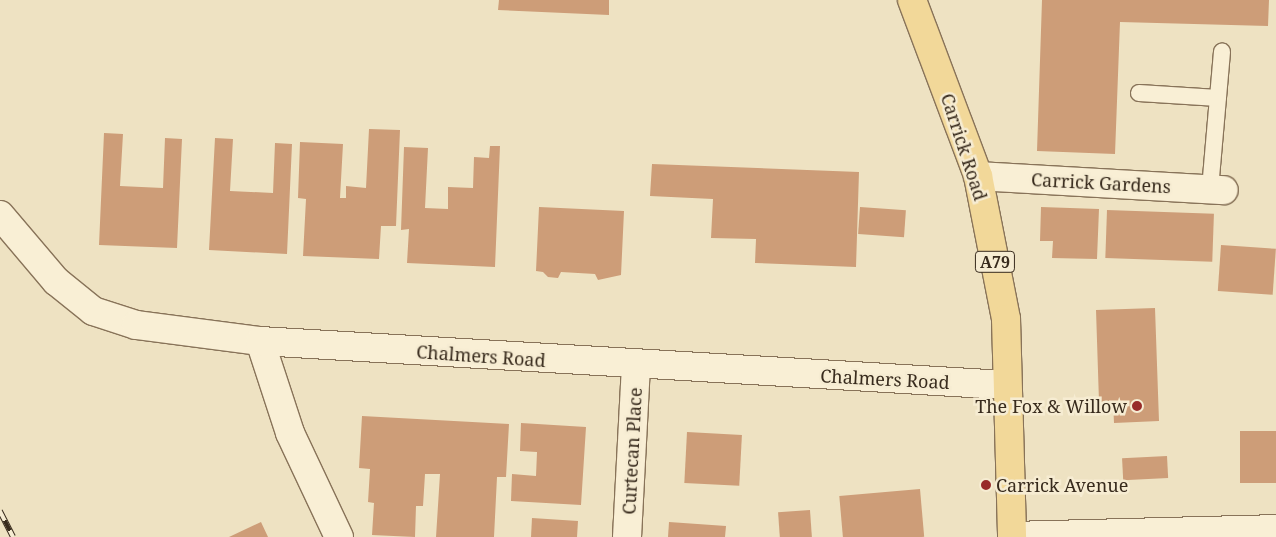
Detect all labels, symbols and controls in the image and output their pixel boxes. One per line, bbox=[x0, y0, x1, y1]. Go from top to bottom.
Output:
street label: Carrick Road bbox=[937, 91, 991, 203]
street label: Carrick Gardens bbox=[1031, 169, 1171, 197]
road number: A79 bbox=[974, 248, 1016, 276]
street label: Chalmers Road bbox=[416, 341, 546, 371]
street label: Chalmers Road bbox=[820, 365, 950, 393]
street label: Curtecan Place bbox=[618, 387, 646, 515]
place label: The Fox & Willow bbox=[975, 395, 1127, 417]
marker: The Fox & Willow bbox=[1131, 400, 1143, 412]
place label: Carrick Avenue bbox=[996, 474, 1128, 496]
marker: Carrick Avenue bbox=[980, 479, 992, 491]

